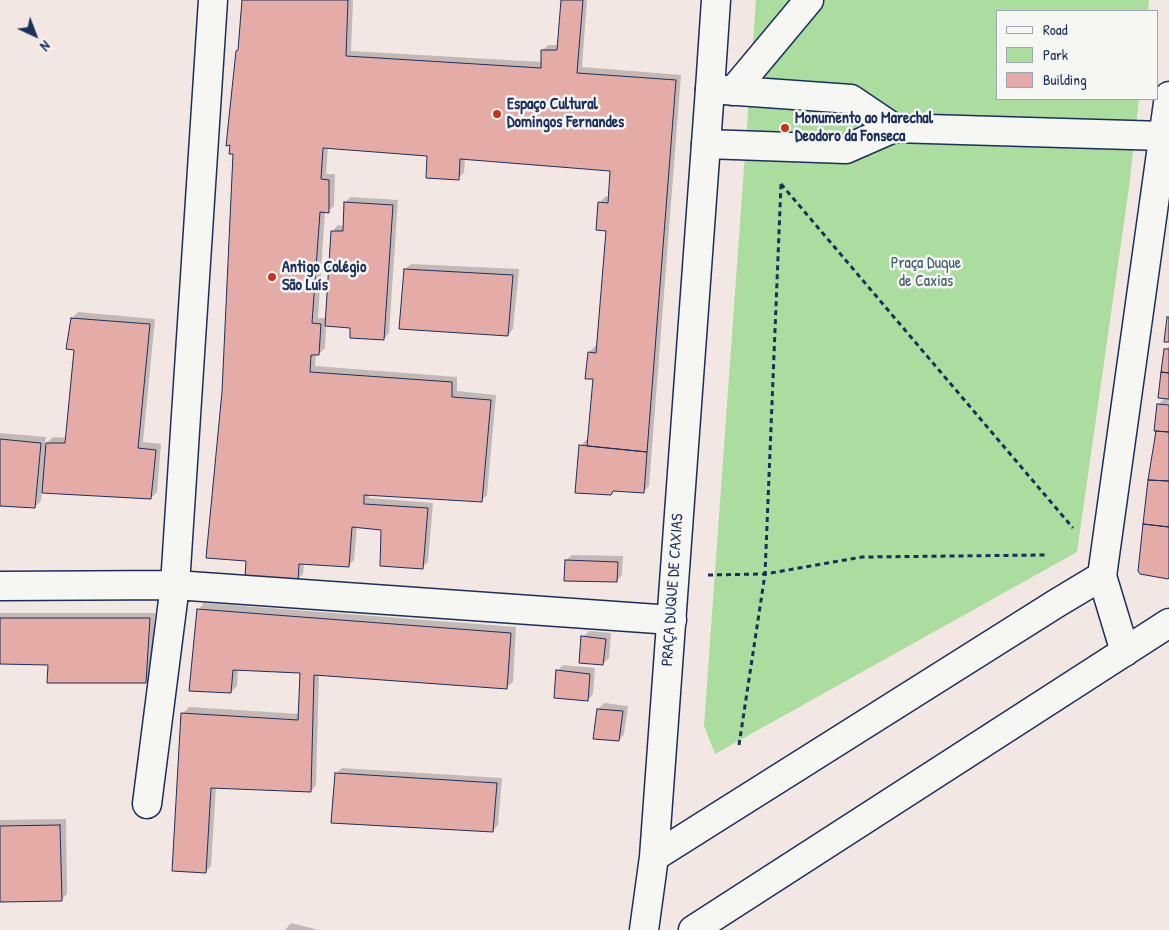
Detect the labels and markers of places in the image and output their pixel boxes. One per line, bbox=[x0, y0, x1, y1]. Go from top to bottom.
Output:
place label: Espaço Cultural Domingos Fernandes bbox=[507, 95, 624, 133]
marker: Espaço Cultural Domingos Fernandes bbox=[491, 108, 503, 120]
place label: Monumento ao Marechal Deodoro da Fonseca bbox=[795, 109, 933, 147]
marker: Monumento ao Marechal Deodoro da Fonseca bbox=[779, 122, 791, 134]
place label: Antigo Colégio São Luís bbox=[282, 258, 366, 296]
marker: Antigo Colégio São Luís bbox=[266, 271, 278, 283]

